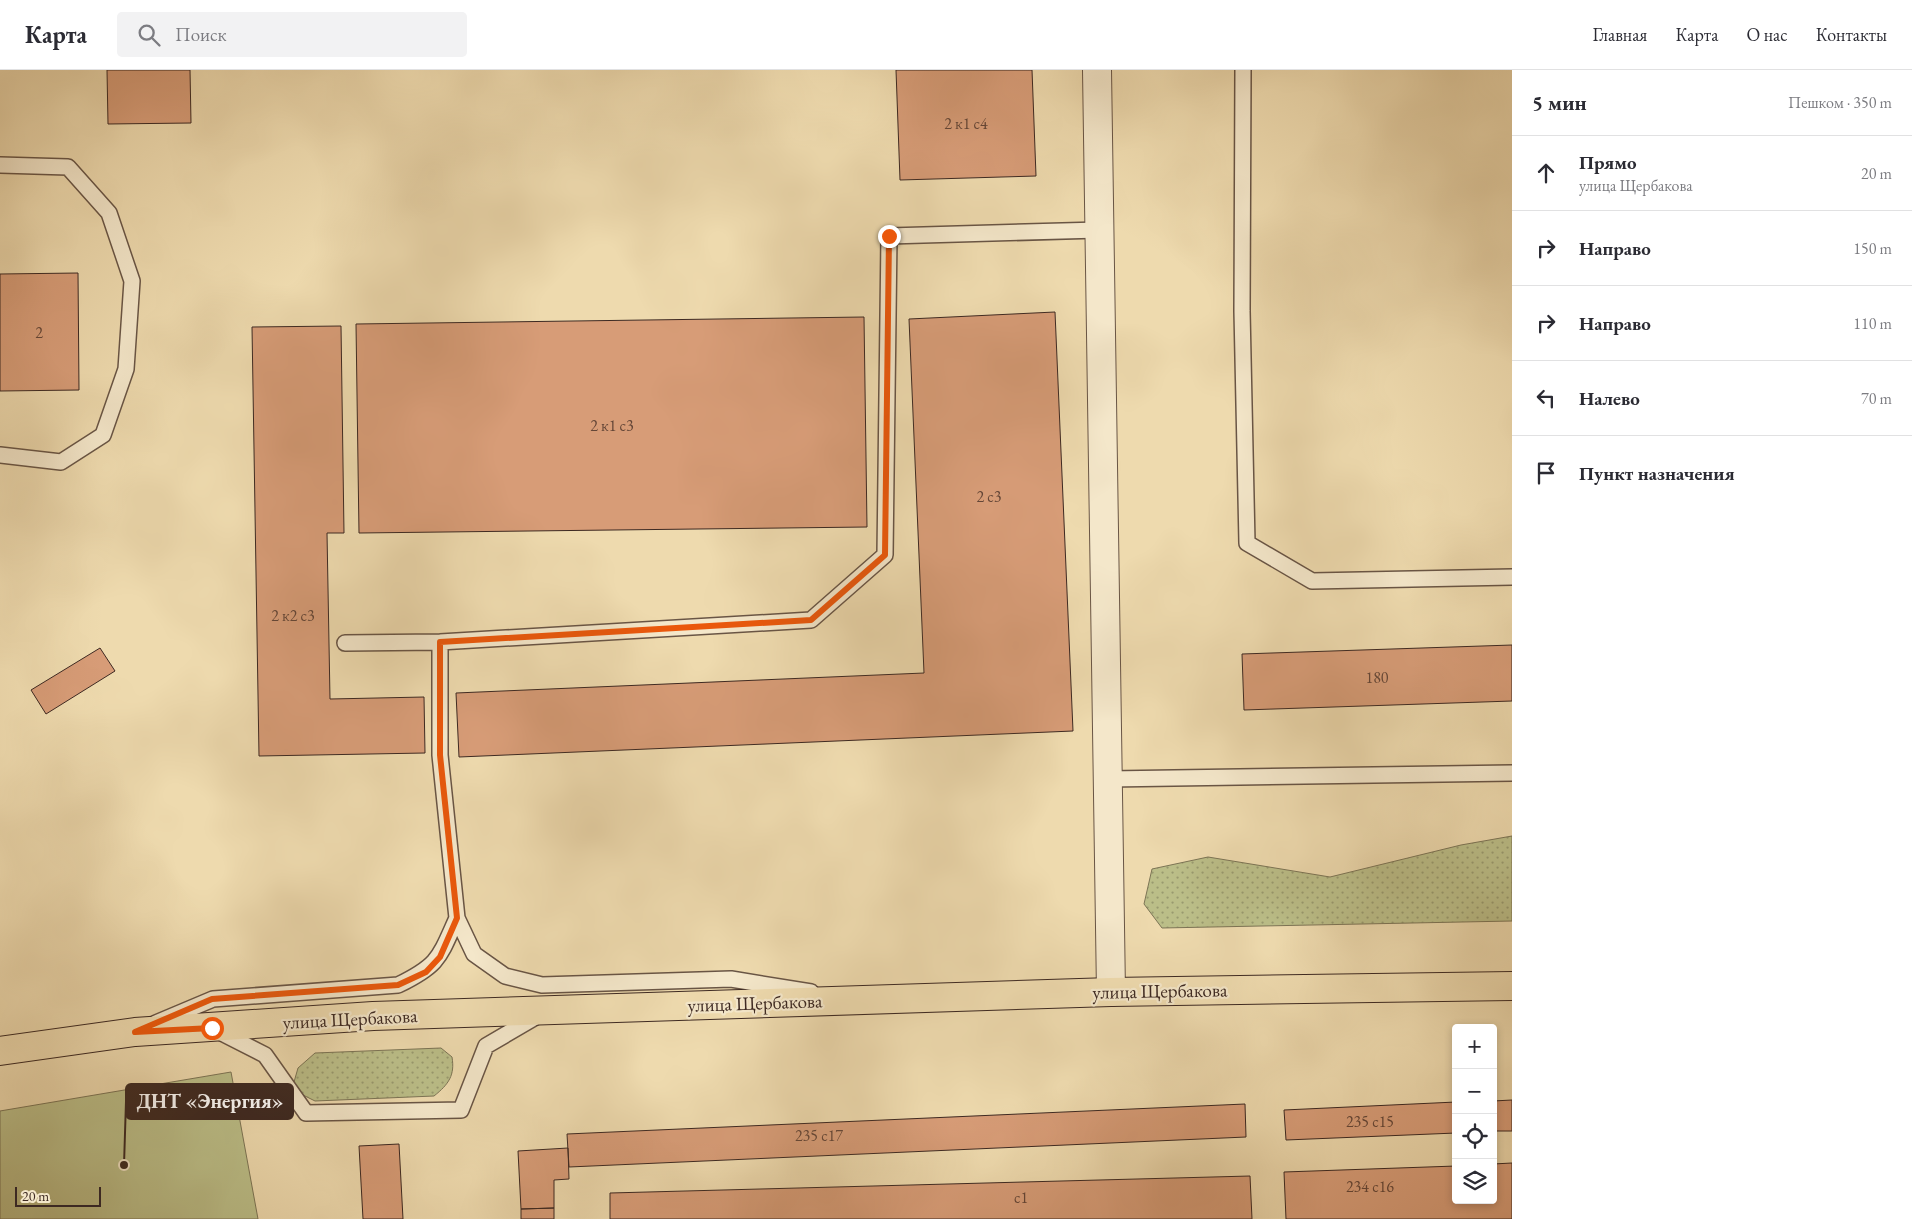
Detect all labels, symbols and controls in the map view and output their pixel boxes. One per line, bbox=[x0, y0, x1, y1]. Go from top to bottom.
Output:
search box bbox=[117, 12, 467, 57]
text: Карта bbox=[25, 19, 87, 50]
icon: search bbox=[135, 21, 163, 49]
text: Поиск bbox=[175, 22, 227, 47]
text: Главная bbox=[1593, 23, 1647, 46]
text: Карта bbox=[1675, 23, 1718, 46]
text: О нас bbox=[1746, 23, 1788, 46]
text: Контакты bbox=[1816, 23, 1887, 46]
text: 5 мин bbox=[1532, 89, 1587, 116]
text: Пешком · 350 m bbox=[1788, 92, 1892, 113]
house number: 2 к1 с4 bbox=[944, 113, 988, 134]
text: Прямо bbox=[1579, 150, 1637, 175]
icon: ahead bbox=[1532, 159, 1560, 187]
text: 20 m bbox=[1861, 163, 1892, 184]
text: улица Щербакова bbox=[1579, 175, 1693, 196]
route end bbox=[878, 225, 901, 248]
icon: right bbox=[1532, 234, 1560, 262]
text: Направо bbox=[1579, 236, 1651, 261]
text: 150 m bbox=[1853, 238, 1892, 259]
icon: right bbox=[1532, 309, 1560, 337]
text: Направо bbox=[1579, 311, 1651, 336]
text: 110 m bbox=[1853, 313, 1892, 334]
house number: 2 bbox=[35, 322, 43, 343]
icon: left bbox=[1532, 384, 1560, 412]
text: Налево bbox=[1579, 386, 1640, 411]
text: 70 m bbox=[1861, 388, 1892, 409]
house number: 2 к1 с3 bbox=[590, 415, 634, 436]
icon: arrive bbox=[1532, 459, 1560, 487]
text: Пункт назначения bbox=[1579, 461, 1735, 486]
house number: 2 с3 bbox=[976, 486, 1002, 507]
house number: 2 к2 с3 bbox=[271, 605, 315, 626]
house number: 180 bbox=[1365, 667, 1389, 688]
street label: улица Щербакова bbox=[1092, 977, 1228, 1005]
street label: улица Щербакова bbox=[687, 988, 823, 1018]
street label: улица Щербакова bbox=[282, 1003, 418, 1035]
route start bbox=[201, 1017, 224, 1040]
map controls bbox=[1452, 1024, 1497, 1204]
button: + bbox=[1452, 1024, 1497, 1069]
button: − bbox=[1452, 1069, 1497, 1114]
callout: ДНТ «Энергия» bbox=[126, 1084, 293, 1119]
text: ДНТ «Энергия» bbox=[137, 1088, 283, 1114]
house number: 235 с15 bbox=[1346, 1111, 1394, 1132]
button: locate bbox=[1452, 1114, 1497, 1159]
house number: 235 с17 bbox=[795, 1125, 843, 1146]
button: layers bbox=[1452, 1159, 1497, 1204]
house number: 234 с16 bbox=[1346, 1176, 1394, 1197]
scale bar bbox=[15, 1184, 101, 1207]
text: 20 m bbox=[22, 1187, 49, 1205]
house number: с1 bbox=[1014, 1187, 1028, 1208]

